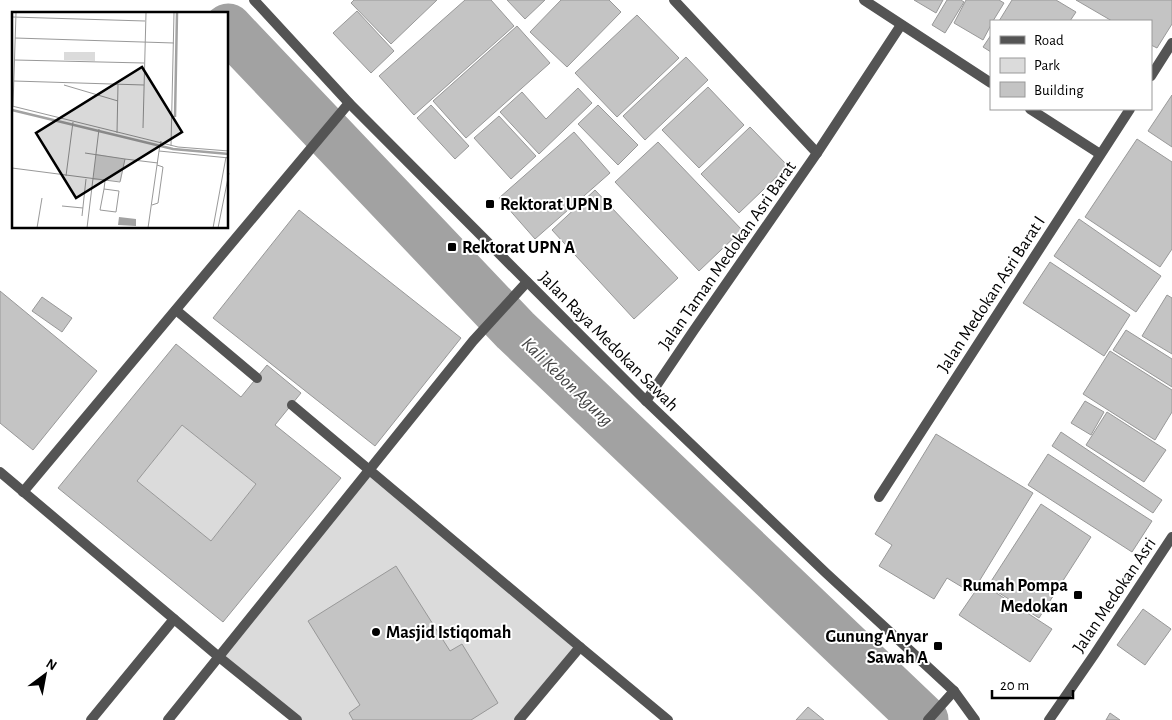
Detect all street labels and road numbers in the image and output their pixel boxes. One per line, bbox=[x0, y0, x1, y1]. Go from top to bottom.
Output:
street label: Jalan Taman Medokan Asri Barat bbox=[656, 158, 800, 353]
street label: Jalan Medokan Asri Barat I bbox=[935, 213, 1049, 376]
street label: Jalan Raya Medokan Sawah bbox=[535, 268, 682, 415]
street label: Jalan Medokan Asri bbox=[1070, 535, 1160, 656]

